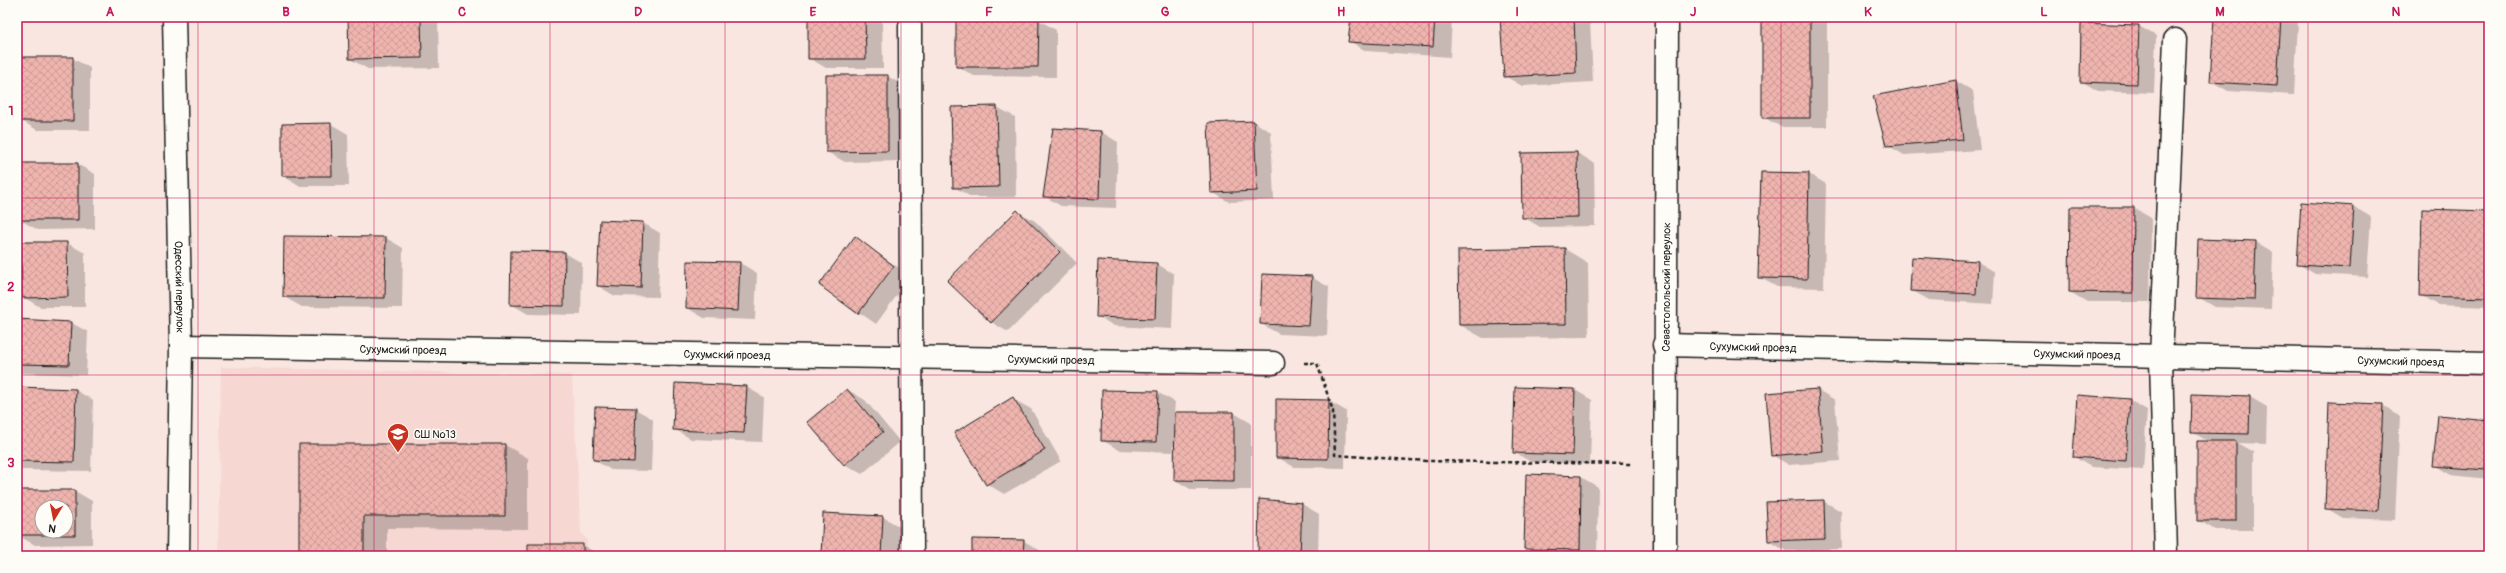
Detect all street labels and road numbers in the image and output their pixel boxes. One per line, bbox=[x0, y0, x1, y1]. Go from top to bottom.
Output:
street label: Севастопольский переулок bbox=[1659, 222, 1673, 352]
street label: Одесский переулок bbox=[172, 241, 187, 334]
street label: Сухумский проезд bbox=[1709, 339, 1797, 354]
street label: Сухумский проезд bbox=[359, 342, 447, 357]
street label: Сухумский проезд bbox=[683, 347, 771, 362]
street label: Сухумский проезд bbox=[2033, 347, 2121, 361]
street label: Сухумский проезд bbox=[1007, 352, 1095, 367]
street label: Сухумский проезд bbox=[2357, 354, 2445, 369]

